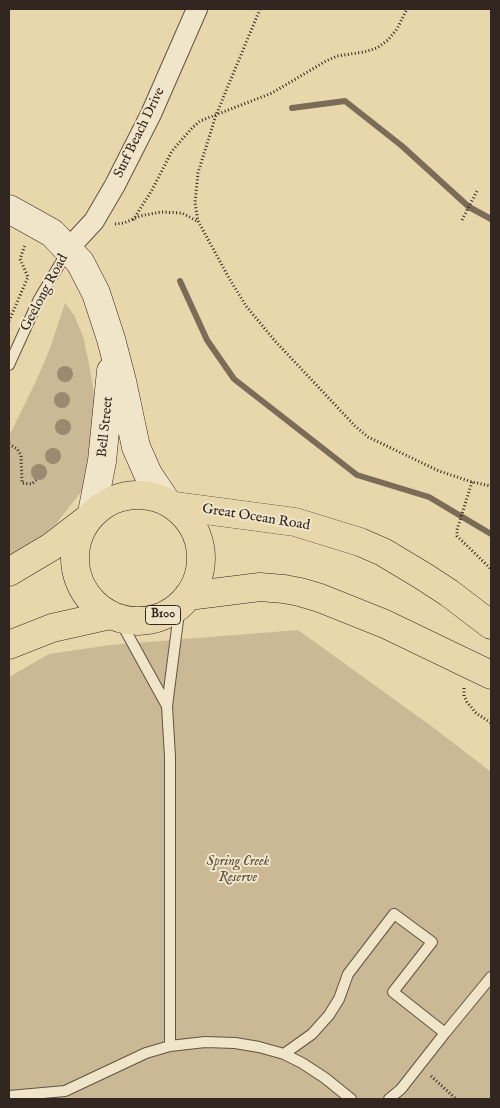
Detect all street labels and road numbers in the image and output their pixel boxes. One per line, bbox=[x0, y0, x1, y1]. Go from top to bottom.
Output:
street label: Surf Beach Drive bbox=[111, 85, 169, 181]
street label: Geelong Road bbox=[18, 252, 72, 334]
street label: Bell Street bbox=[94, 396, 118, 458]
street label: Great Ocean Road bbox=[201, 501, 311, 535]
road number: B100 bbox=[146, 606, 180, 624]

